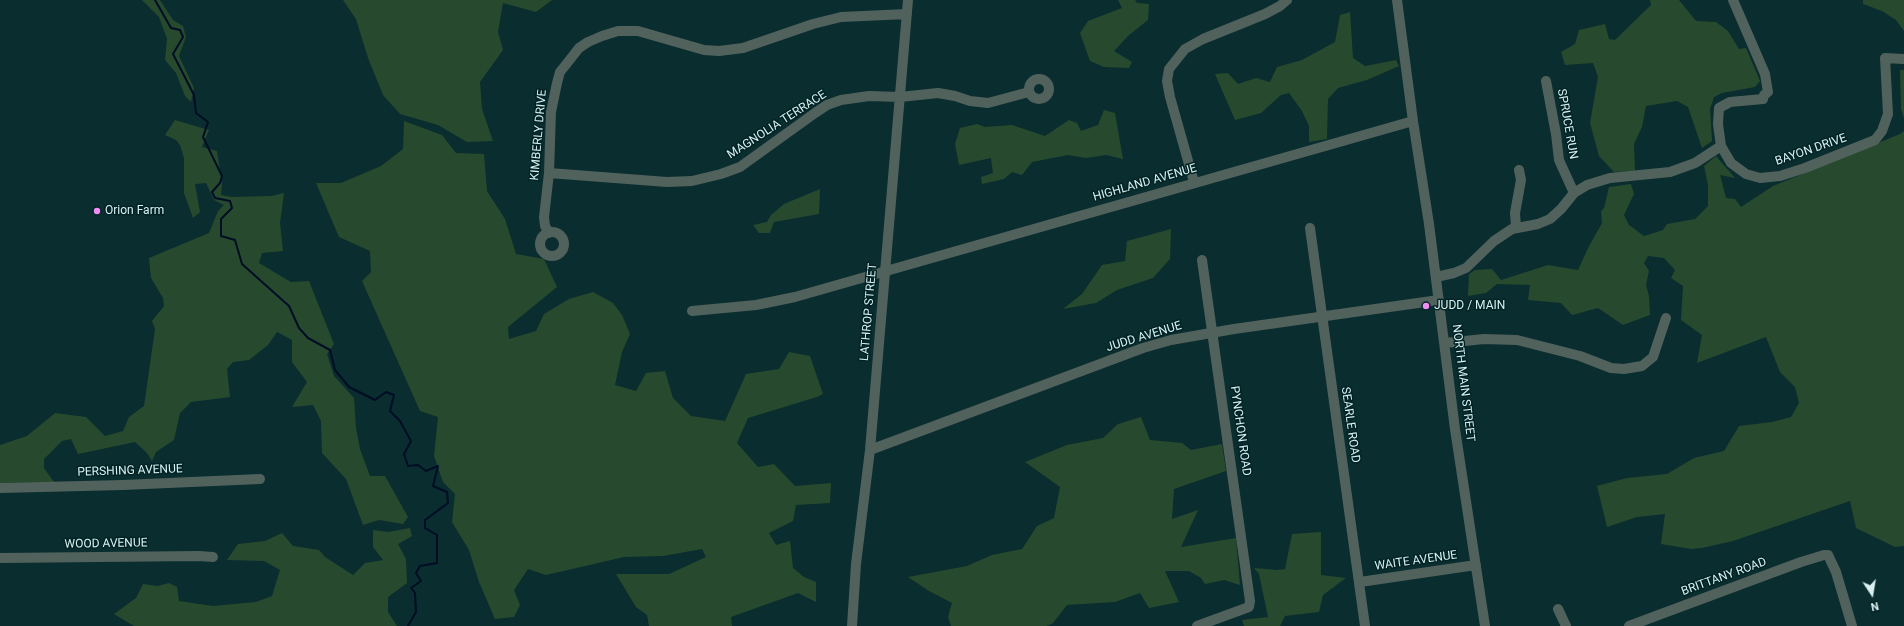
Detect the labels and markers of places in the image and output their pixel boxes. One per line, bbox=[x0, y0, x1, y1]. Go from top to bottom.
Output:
place label: Orion Farm bbox=[105, 204, 164, 218]
marker: Orion Farm bbox=[92, 206, 102, 216]
place label: JUDD / MAIN bbox=[1434, 299, 1505, 313]
marker: JUDD / MAIN bbox=[1421, 301, 1431, 311]

